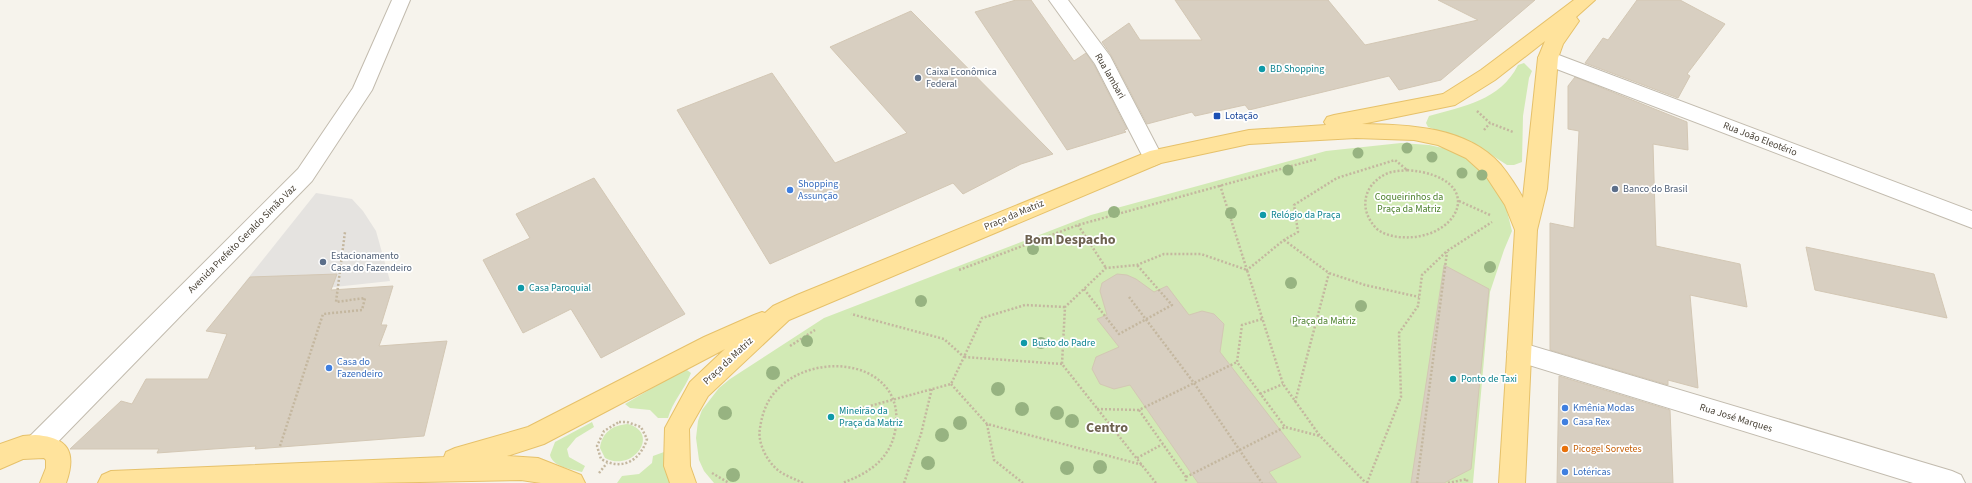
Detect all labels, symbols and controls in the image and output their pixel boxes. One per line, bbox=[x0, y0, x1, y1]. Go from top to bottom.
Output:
street label: Rua lambari bbox=[1091, 51, 1129, 101]
place label: BD Shopping bbox=[1270, 62, 1324, 76]
marker: BD Shopping bbox=[1257, 64, 1267, 74]
place label: Caixa Econômica Federal bbox=[926, 65, 997, 91]
marker: Caixa Econômica Federal bbox=[913, 73, 923, 83]
place label: Lotação bbox=[1225, 109, 1258, 123]
marker: Lotação bbox=[1212, 111, 1222, 121]
street label: Rua João Eleotério bbox=[1721, 118, 1799, 160]
place label: Shopping Assunção bbox=[798, 177, 838, 203]
street label: Avenida Prefeito Geraldo Simão Vaz bbox=[185, 182, 299, 296]
place label: Banco do Brasil bbox=[1623, 182, 1688, 196]
marker: Banco do Brasil bbox=[1610, 184, 1620, 194]
marker: Shopping Assunção bbox=[785, 185, 795, 195]
park label: Coqueirinhos da Praça da Matriz bbox=[1375, 190, 1443, 216]
street label: Praça da Matriz bbox=[982, 196, 1046, 234]
place label: Relógio da Praça bbox=[1271, 208, 1340, 222]
marker: Relógio da Praça bbox=[1258, 210, 1268, 220]
district label: Bom Despacho bbox=[1025, 230, 1116, 250]
place label: Estacionamento Casa do Fazendeiro bbox=[331, 249, 412, 275]
marker: Estacionamento Casa do Fazendeiro bbox=[318, 257, 328, 267]
place label: Casa Paroquial bbox=[529, 281, 592, 295]
marker: Casa Paroquial bbox=[516, 283, 526, 293]
park label: Praça da Matriz bbox=[1292, 314, 1356, 328]
street label: Praça da Matriz bbox=[700, 334, 756, 388]
place label: Busto do Padre bbox=[1032, 336, 1095, 350]
marker: Busto do Padre bbox=[1019, 338, 1029, 348]
place label: Casa do Fazendeiro bbox=[337, 355, 383, 381]
marker: Casa do Fazendeiro bbox=[324, 363, 334, 373]
place label: Ponto de Taxi bbox=[1461, 372, 1517, 386]
marker: Ponto de Taxi bbox=[1448, 374, 1458, 384]
street label: Rua José Marques bbox=[1698, 400, 1774, 436]
place label: Kmênia Modas bbox=[1573, 401, 1634, 415]
marker: Kmênia Modas bbox=[1560, 403, 1570, 413]
place label: Mineirão da Praça da Matriz bbox=[839, 404, 903, 430]
marker: Mineirão da Praça da Matriz bbox=[826, 412, 836, 422]
place label: Casa Rex bbox=[1573, 415, 1610, 429]
marker: Casa Rex bbox=[1560, 417, 1570, 427]
district label: Centro bbox=[1086, 418, 1128, 438]
place label: Picogel Sorvetes bbox=[1573, 442, 1642, 456]
marker: Picogel Sorvetes bbox=[1560, 444, 1570, 454]
place label: Lotéricas bbox=[1573, 465, 1611, 479]
marker: Lotéricas bbox=[1560, 467, 1570, 477]

